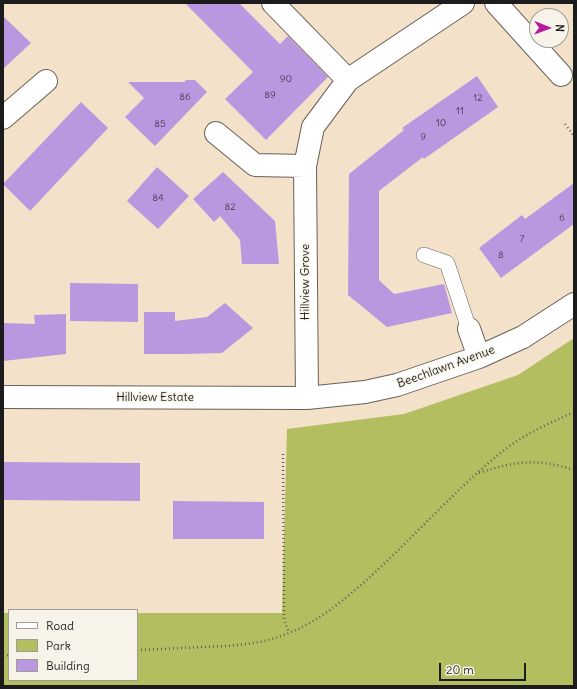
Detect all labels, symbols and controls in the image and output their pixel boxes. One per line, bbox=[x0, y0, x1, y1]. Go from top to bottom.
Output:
north arrow bbox=[529, 8, 569, 48]
text: N bbox=[553, 24, 567, 32]
house number: 90 bbox=[280, 73, 292, 85]
house number: 89 bbox=[264, 89, 276, 101]
house number: 86 bbox=[179, 91, 191, 103]
house number: 12 bbox=[473, 92, 483, 104]
house number: 11 bbox=[456, 105, 464, 117]
house number: 10 bbox=[436, 117, 446, 129]
house number: 85 bbox=[154, 118, 166, 130]
house number: 9 bbox=[420, 131, 426, 143]
house number: 84 bbox=[152, 192, 164, 204]
house number: 82 bbox=[224, 201, 236, 213]
house number: 6 bbox=[559, 212, 565, 224]
house number: 7 bbox=[520, 233, 524, 245]
street label: Hillview Grove bbox=[299, 244, 313, 320]
house number: 8 bbox=[498, 249, 504, 261]
street label: Beechlawn Avenue bbox=[395, 343, 497, 391]
street label: Hillview Estate bbox=[116, 391, 194, 405]
legend bbox=[8, 609, 138, 681]
text: Road bbox=[46, 618, 74, 633]
text: Park bbox=[46, 638, 71, 653]
scale bar bbox=[441, 655, 528, 681]
text: Building bbox=[46, 658, 90, 673]
text: 20 m bbox=[446, 662, 474, 677]

